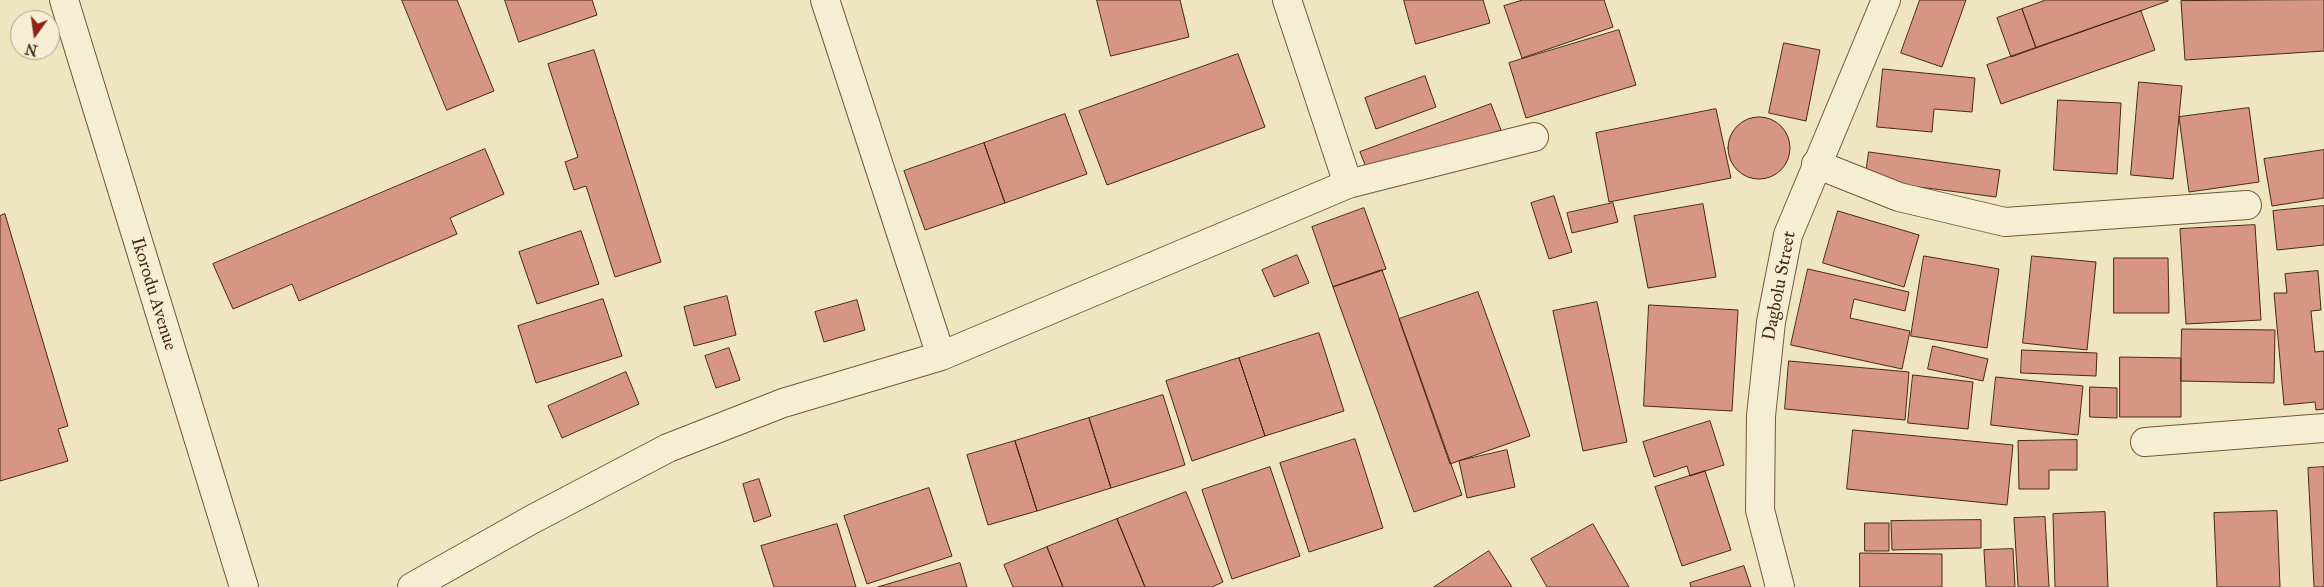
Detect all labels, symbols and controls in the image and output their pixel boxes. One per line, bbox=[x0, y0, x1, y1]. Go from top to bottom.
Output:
north arrow bbox=[10, 10, 60, 60]
text: N bbox=[24, 39, 39, 59]
street label: Dagbolu Street bbox=[1759, 229, 1801, 343]
street label: Ikorodu Avenue bbox=[126, 235, 180, 353]

